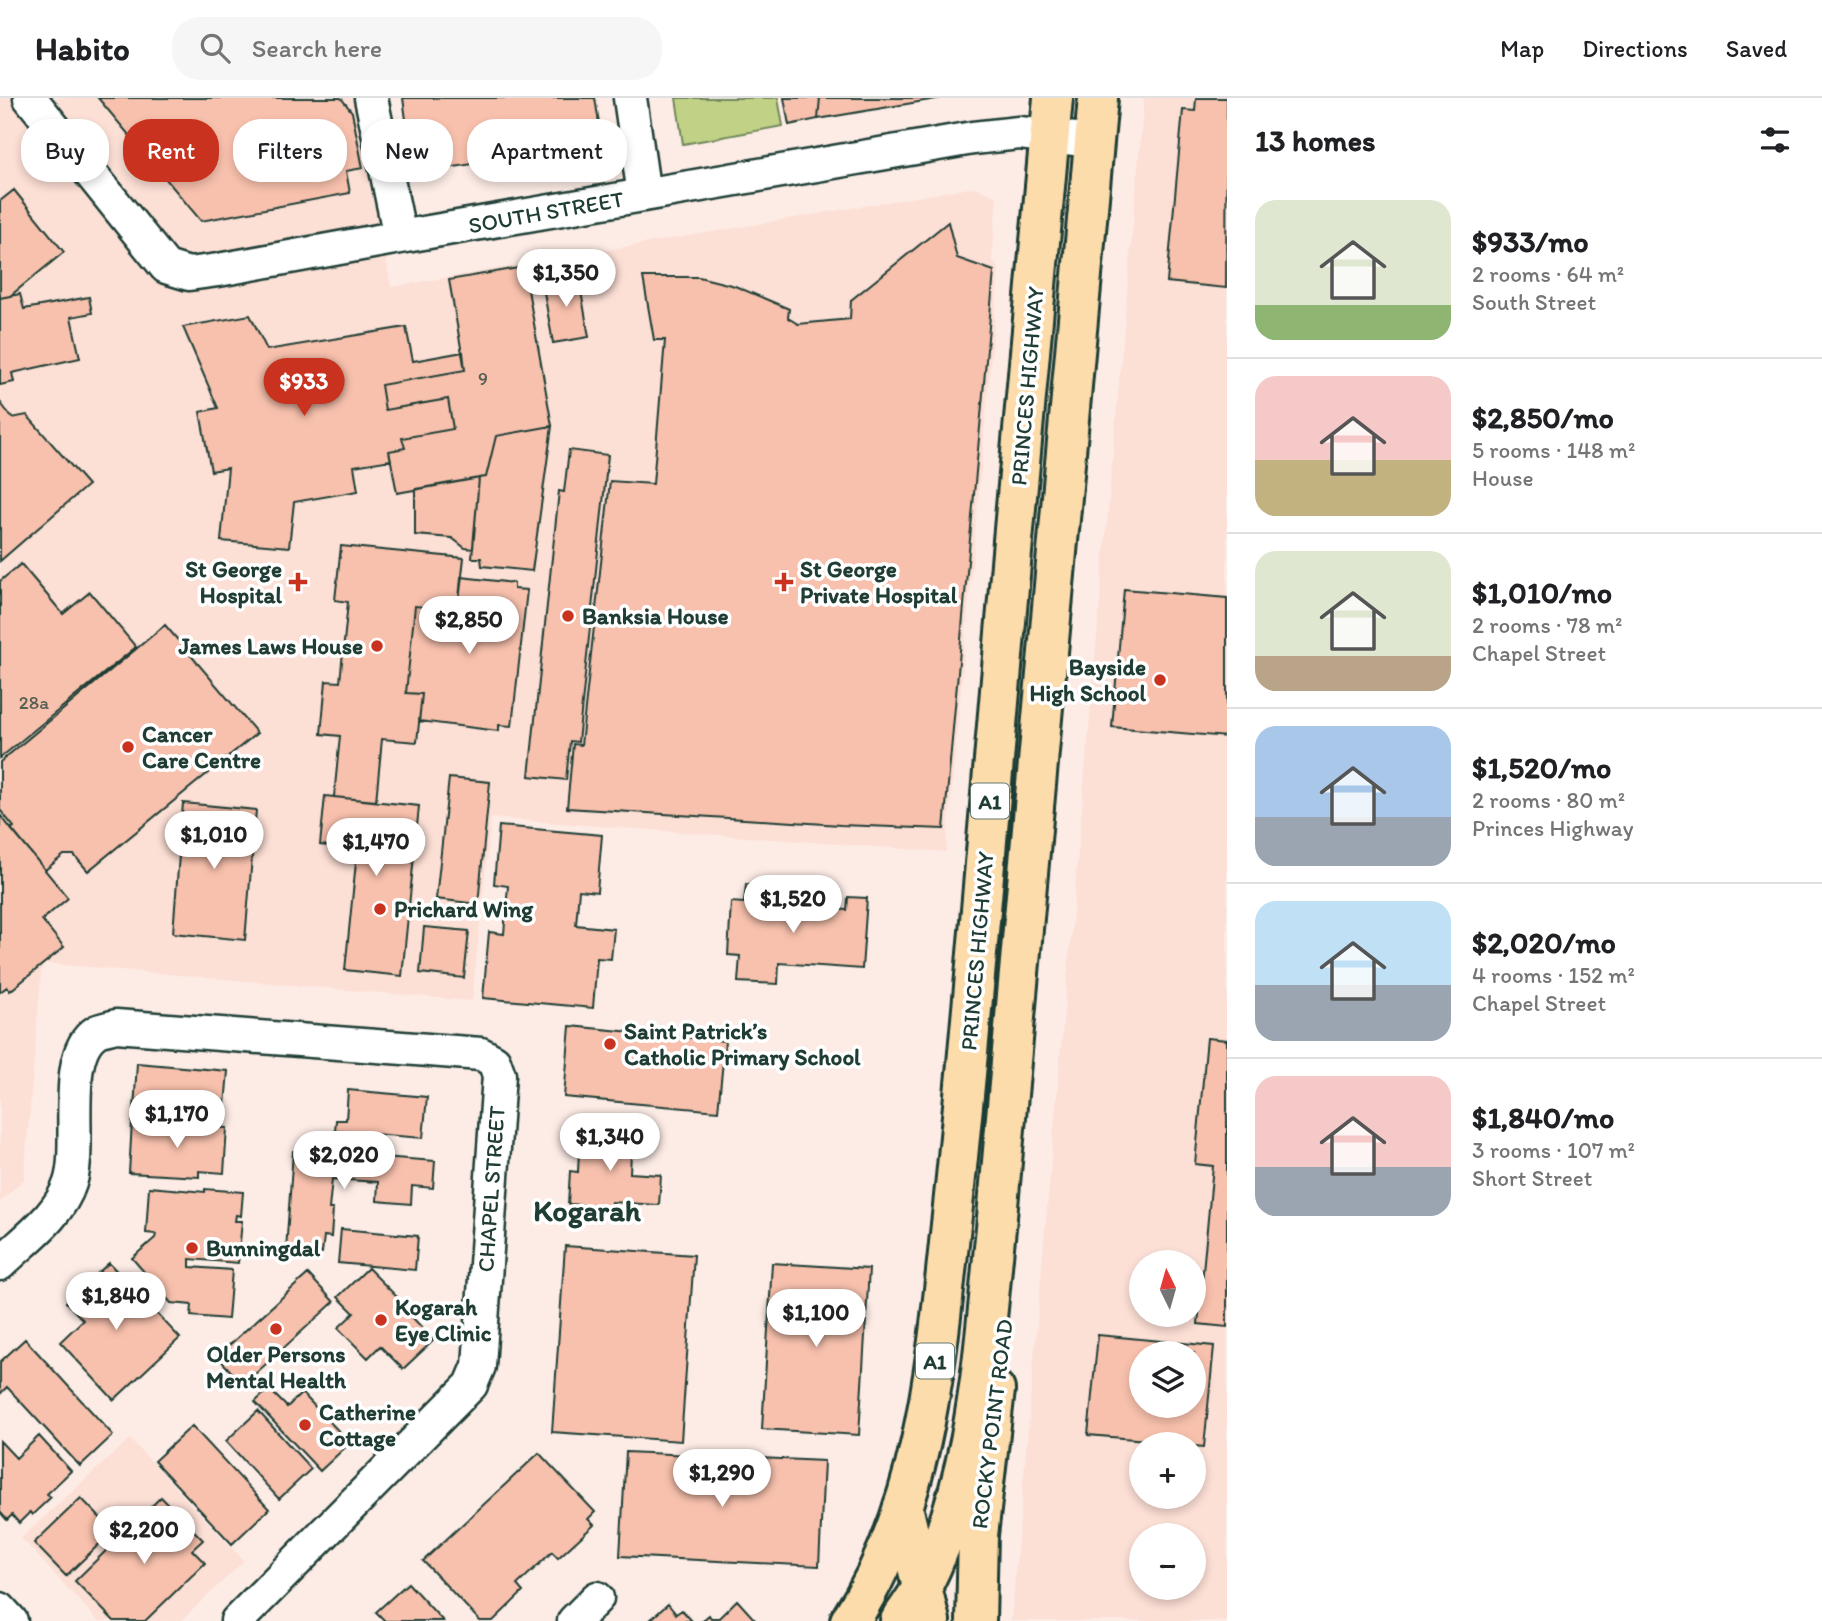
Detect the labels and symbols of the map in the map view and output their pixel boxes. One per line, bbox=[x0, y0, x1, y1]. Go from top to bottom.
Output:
street label: SOUTH STREET bbox=[466, 185, 626, 239]
pin: $1,350 bbox=[509, 250, 623, 309]
street label: PRINCES HIGHWAY bbox=[1004, 285, 1050, 487]
pin: $933 bbox=[263, 358, 345, 418]
house number: 9 bbox=[478, 367, 488, 390]
place label: St George Hospital bbox=[185, 555, 282, 609]
place label: St George Private Hospital bbox=[800, 555, 958, 609]
marker: St George Hospital bbox=[288, 572, 308, 592]
marker: St George Private Hospital bbox=[774, 572, 794, 592]
pin: $2,850 bbox=[412, 596, 526, 656]
place label: Banksia House bbox=[582, 602, 729, 630]
marker: Banksia House bbox=[560, 608, 576, 624]
place label: James Laws House bbox=[177, 632, 363, 660]
marker: James Laws House bbox=[369, 638, 385, 654]
place label: Bayside High School bbox=[1029, 653, 1146, 707]
marker: Bayside High School bbox=[1152, 672, 1168, 688]
house number: 28a bbox=[19, 691, 49, 714]
place label: Cancer Care Centre bbox=[142, 720, 261, 774]
marker: Cancer Care Centre bbox=[120, 739, 136, 755]
road number: A1 bbox=[971, 784, 1009, 818]
pin: $1,010 bbox=[157, 812, 271, 871]
pin: $1,470 bbox=[319, 818, 433, 878]
street label: PRINCES HIGHWAY bbox=[954, 850, 1000, 1052]
pin: $1,520 bbox=[736, 876, 850, 935]
place label: Prichard Wing bbox=[394, 895, 534, 923]
marker: Prichard Wing bbox=[372, 901, 388, 917]
place label: Saint Patrick’s Catholic Primary School bbox=[624, 1017, 861, 1071]
marker: Saint Patrick’s Catholic Primary School bbox=[602, 1036, 618, 1052]
pin: $1,170 bbox=[120, 1090, 234, 1150]
street label: CHAPEL STREET bbox=[471, 1105, 511, 1273]
pin: $1,340 bbox=[553, 1114, 667, 1173]
pin: $2,020 bbox=[287, 1132, 401, 1191]
district label: Kogarah bbox=[533, 1192, 642, 1229]
place label: Bunningdal bbox=[206, 1234, 321, 1262]
marker: Bunningdal bbox=[184, 1240, 200, 1256]
north arrow bbox=[1129, 1250, 1206, 1326]
pin: $1,840 bbox=[59, 1272, 173, 1332]
pin: $1,100 bbox=[759, 1290, 873, 1349]
place label: Kogarah Eye Clinic bbox=[395, 1293, 492, 1347]
marker: Kogarah Eye Clinic bbox=[373, 1312, 389, 1328]
street label: ROCKY POINT ROAD bbox=[965, 1318, 1019, 1530]
marker: Older Persons Mental Health bbox=[268, 1321, 284, 1337]
place label: Older Persons Mental Health bbox=[206, 1340, 347, 1394]
road number: A1 bbox=[916, 1344, 954, 1378]
place label: Catherine Cottage bbox=[319, 1398, 416, 1452]
marker: Catherine Cottage bbox=[297, 1417, 313, 1433]
pin: $1,290 bbox=[665, 1450, 779, 1509]
pin: $2,200 bbox=[87, 1506, 201, 1566]

